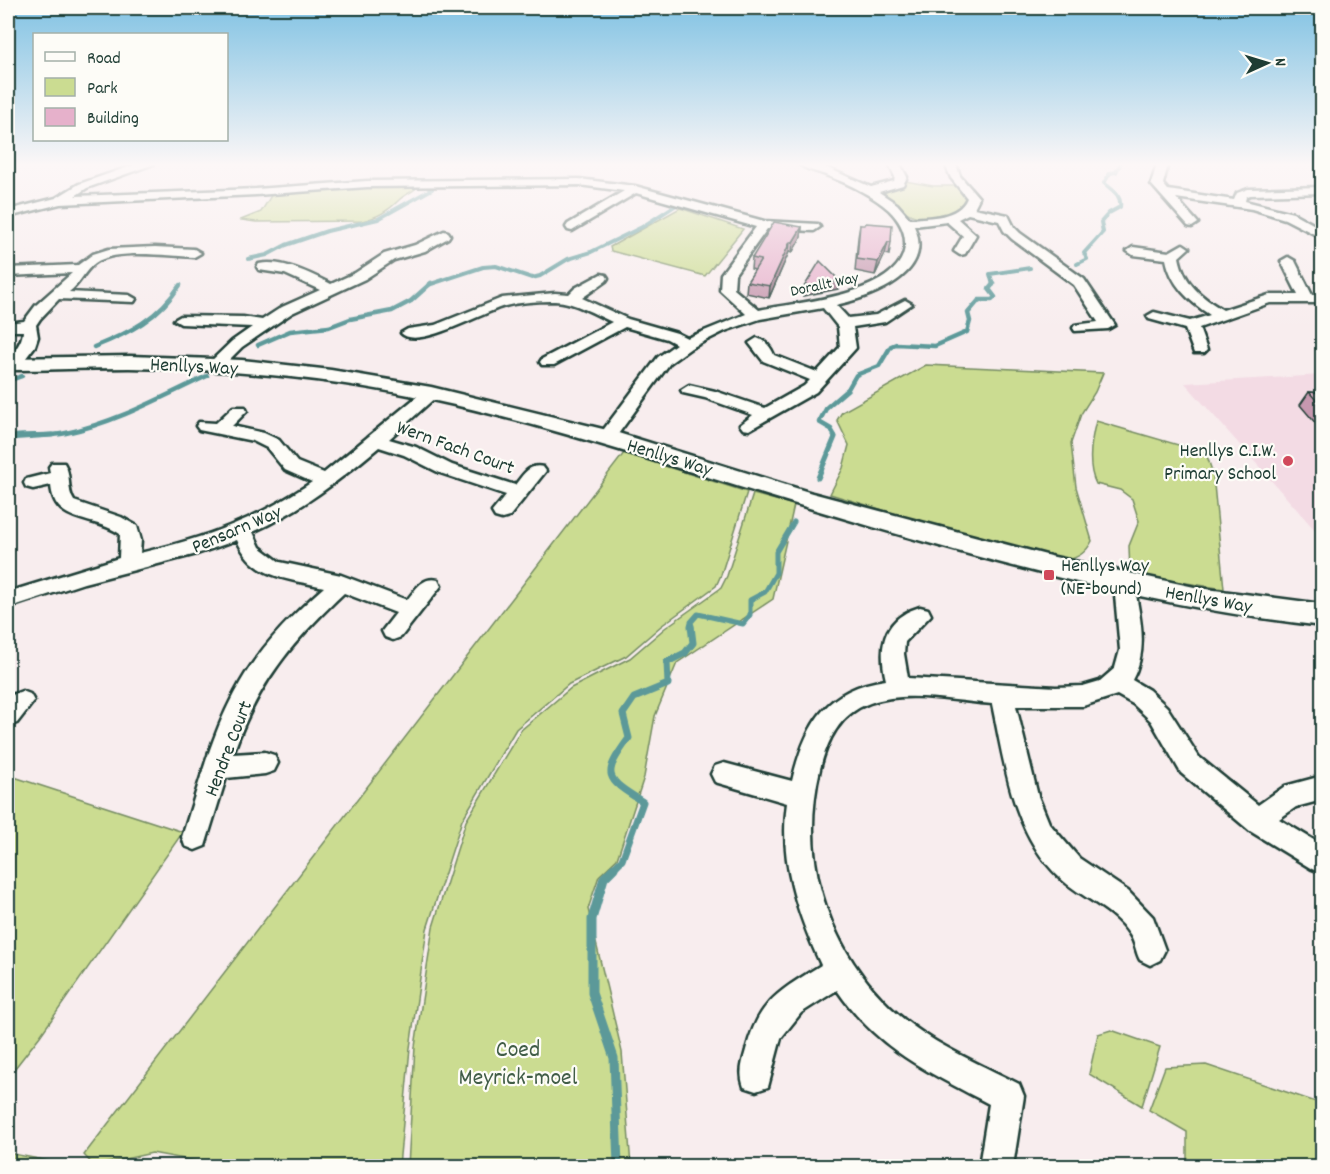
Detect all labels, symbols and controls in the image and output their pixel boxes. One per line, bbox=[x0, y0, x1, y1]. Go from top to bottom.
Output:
legend bbox=[33, 33, 228, 141]
north arrow bbox=[1237, 33, 1297, 93]
text: Road bbox=[87, 47, 121, 72]
text: N bbox=[1268, 57, 1291, 67]
text: Park bbox=[87, 77, 118, 102]
text: Building bbox=[87, 107, 139, 132]
street label: Dorallt Way bbox=[788, 267, 861, 304]
street label: Henllys Way bbox=[149, 352, 239, 384]
street label: Wern Fach Court bbox=[392, 414, 518, 483]
street label: Henllys Way bbox=[623, 433, 716, 485]
place label: Henllys C.I.W. Primary School bbox=[1164, 438, 1276, 489]
marker: Henllys C.I.W. Primary School bbox=[1281, 454, 1295, 468]
street label: Pensarn Way bbox=[188, 499, 287, 562]
place label: Henllys Way (NE-bound) bbox=[1061, 553, 1150, 604]
marker: Henllys Way (NE-bound) bbox=[1042, 568, 1056, 582]
street label: Henllys Way bbox=[1163, 580, 1255, 623]
street label: Hendre Court bbox=[199, 697, 261, 801]
park label: Coed Meyrick-moel bbox=[459, 1034, 578, 1096]

